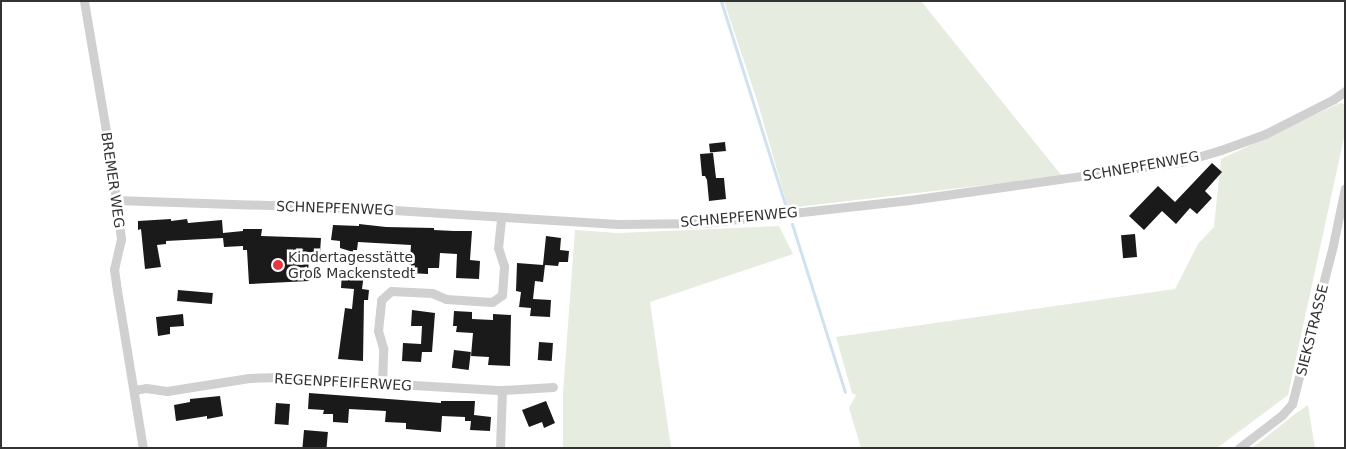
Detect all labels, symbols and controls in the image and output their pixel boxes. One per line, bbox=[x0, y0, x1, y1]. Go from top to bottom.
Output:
street label: BREMER WEG bbox=[98, 131, 128, 229]
street label: SCHNEPFENWEG bbox=[1082, 147, 1200, 185]
street label: SCHNEPFENWEG bbox=[276, 198, 394, 218]
street label: SCHNEPFENWEG bbox=[680, 203, 798, 231]
place label: Kindertagesstätte Groß Mackenstedt bbox=[288, 249, 415, 282]
marker: Kindertagesstätte Groß Mackenstedt bbox=[272, 259, 284, 271]
street label: SIEKSTRASSE bbox=[1292, 282, 1332, 378]
street label: REGENPFEIFERWEG bbox=[274, 370, 412, 394]

